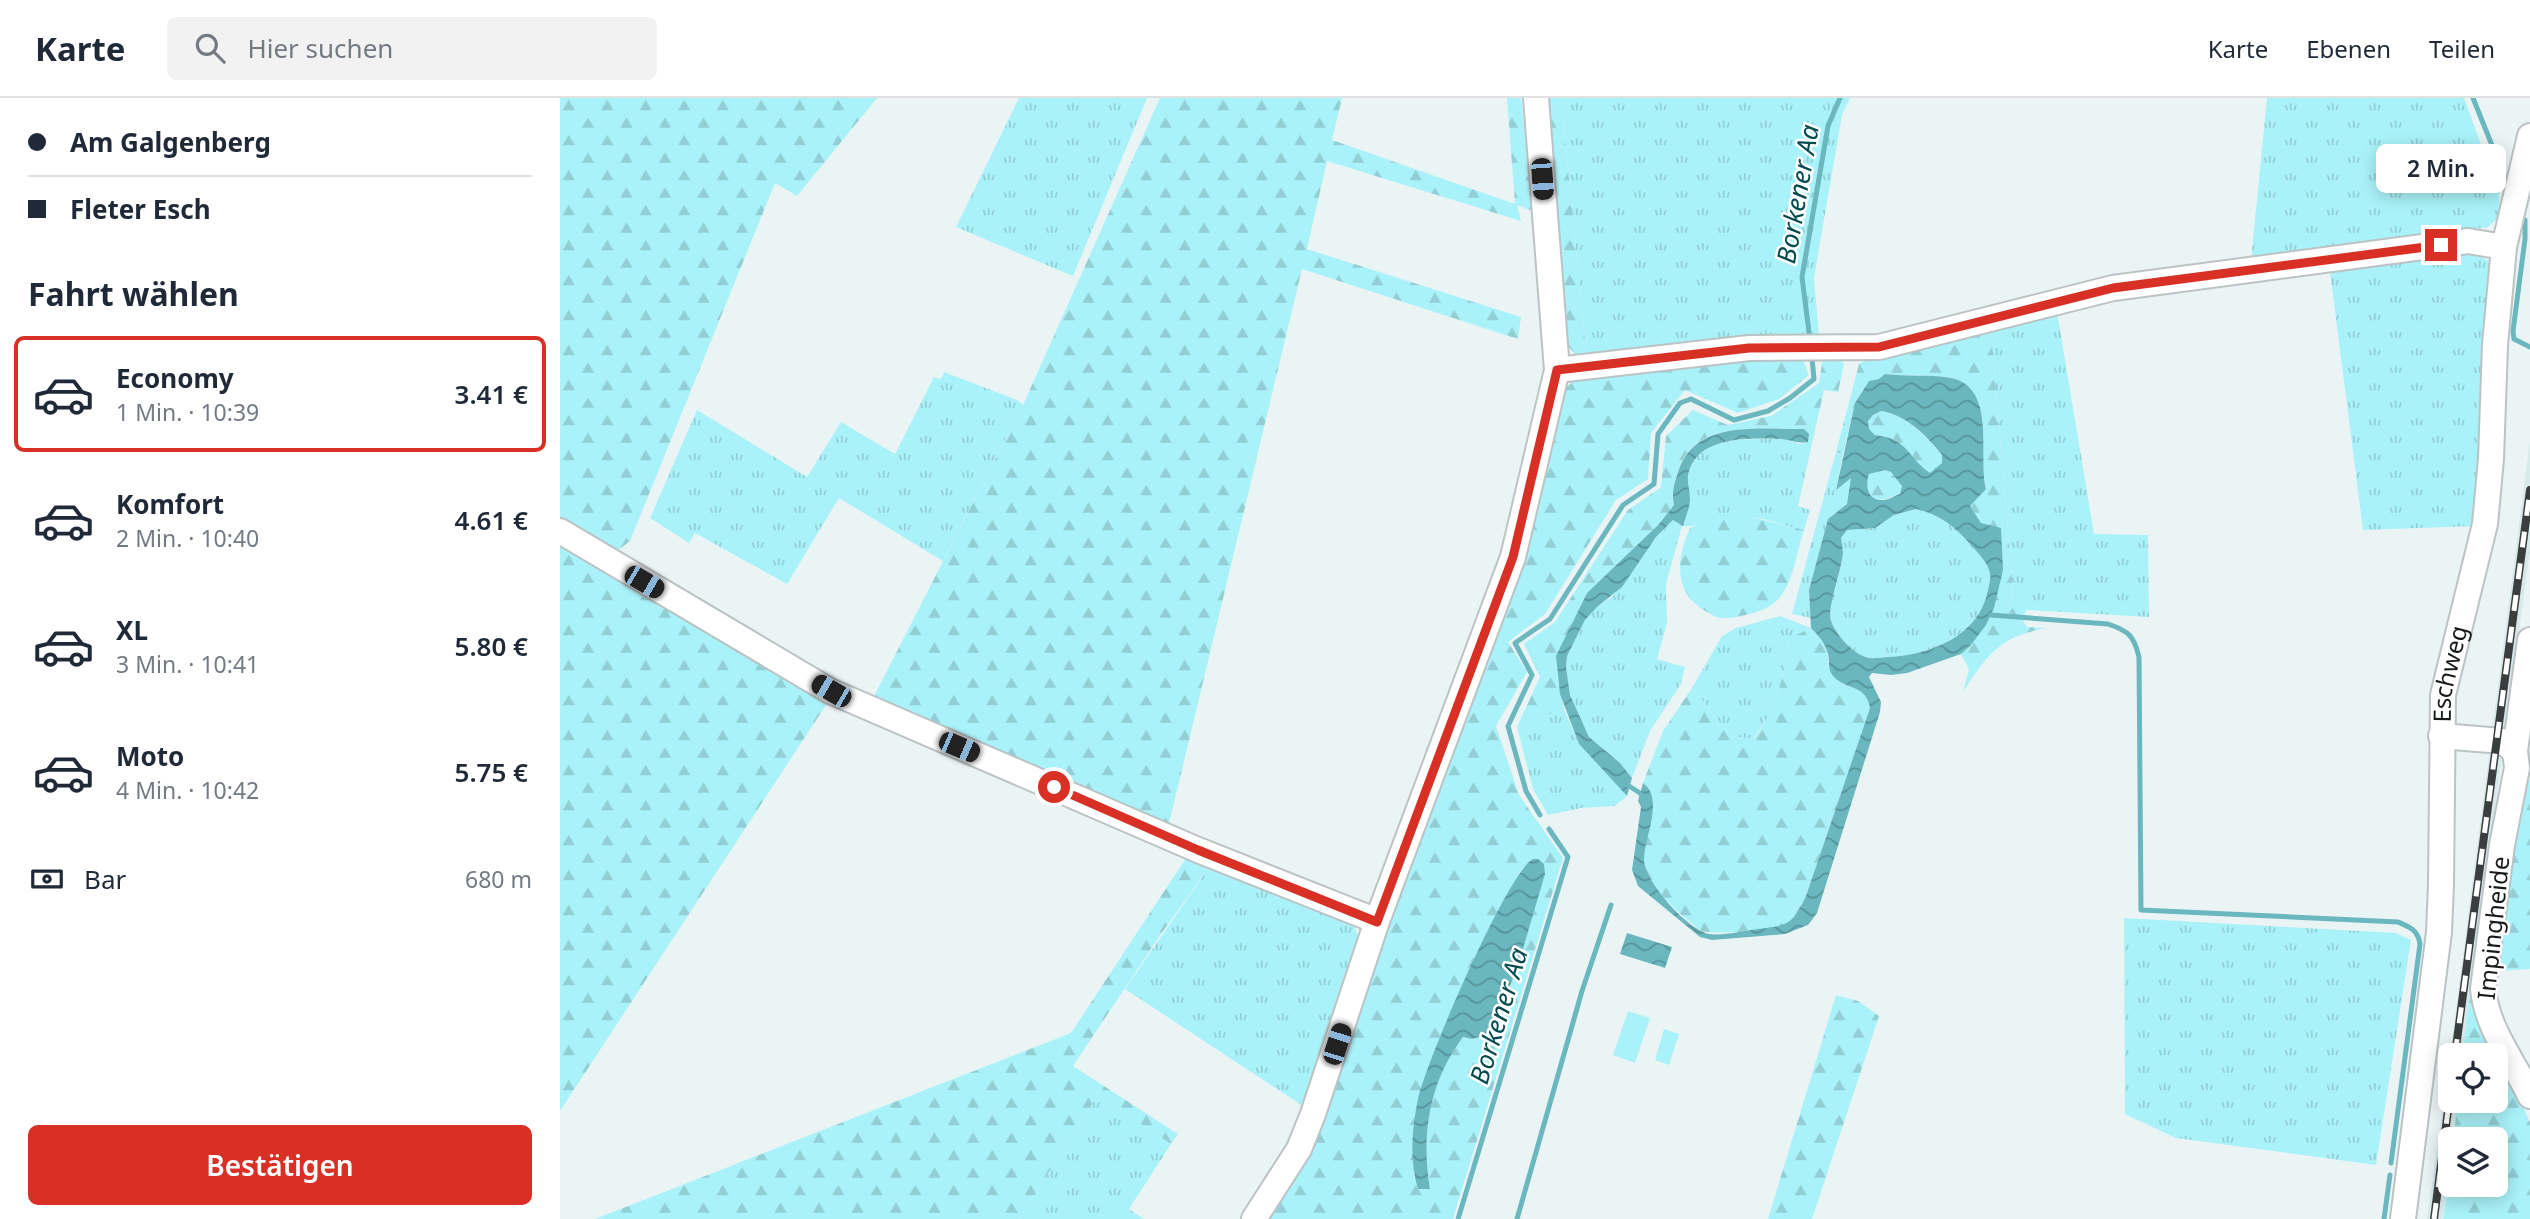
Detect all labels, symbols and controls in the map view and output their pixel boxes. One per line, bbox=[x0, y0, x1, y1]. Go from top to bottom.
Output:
search box bbox=[167, 17, 657, 80]
text: Karte bbox=[35, 26, 125, 71]
icon: search bbox=[191, 29, 229, 67]
text: Hier suchen bbox=[247, 30, 393, 66]
text: Karte bbox=[2208, 32, 2268, 65]
text: Ebenen bbox=[2306, 32, 2391, 65]
text: Teilen bbox=[2429, 32, 2495, 65]
water label: Borkener Aa bbox=[1767, 121, 1827, 266]
text: Am Galgenberg bbox=[70, 124, 271, 160]
callout: 2 Min. bbox=[2376, 144, 2506, 192]
text: 2 Min. bbox=[2407, 152, 2475, 184]
car bbox=[1531, 157, 1554, 201]
text: Fleter Esch bbox=[70, 191, 211, 227]
route end bbox=[2425, 229, 2457, 261]
text: Fahrt wählen bbox=[28, 272, 239, 315]
text: Economy bbox=[116, 360, 234, 396]
icon: car bbox=[32, 363, 95, 426]
text: 3.41 € bbox=[455, 376, 528, 412]
text: 1 Min. · 10:39 bbox=[116, 396, 259, 428]
text: Komfort bbox=[116, 486, 224, 522]
icon: car bbox=[32, 489, 95, 552]
text: 4.61 € bbox=[455, 502, 528, 538]
text: 2 Min. · 10:40 bbox=[116, 522, 259, 554]
car bbox=[621, 562, 668, 602]
text: XL bbox=[116, 612, 148, 648]
icon: car bbox=[32, 615, 95, 678]
street label: Eschweg bbox=[2425, 622, 2474, 723]
text: 5.80 € bbox=[455, 628, 528, 664]
text: 3 Min. · 10:41 bbox=[116, 648, 259, 680]
car bbox=[808, 671, 855, 711]
car bbox=[936, 729, 983, 765]
text: Moto bbox=[116, 738, 184, 774]
icon: car bbox=[32, 741, 95, 804]
text: 5.75 € bbox=[455, 754, 528, 790]
route start bbox=[1038, 771, 1070, 803]
text: 4 Min. · 10:42 bbox=[116, 774, 259, 806]
street label: Impingheide bbox=[2469, 855, 2516, 1001]
icon: cash bbox=[28, 860, 66, 898]
text: Bar bbox=[84, 861, 126, 897]
text: 680 m bbox=[465, 863, 532, 895]
water label: Borkener Aa bbox=[1460, 943, 1536, 1088]
car bbox=[1321, 1021, 1354, 1067]
map controls bbox=[2438, 1043, 2508, 1197]
button: locate bbox=[2438, 1043, 2508, 1113]
button: Bestätigen bbox=[28, 1125, 532, 1205]
button: layers bbox=[2438, 1127, 2508, 1197]

